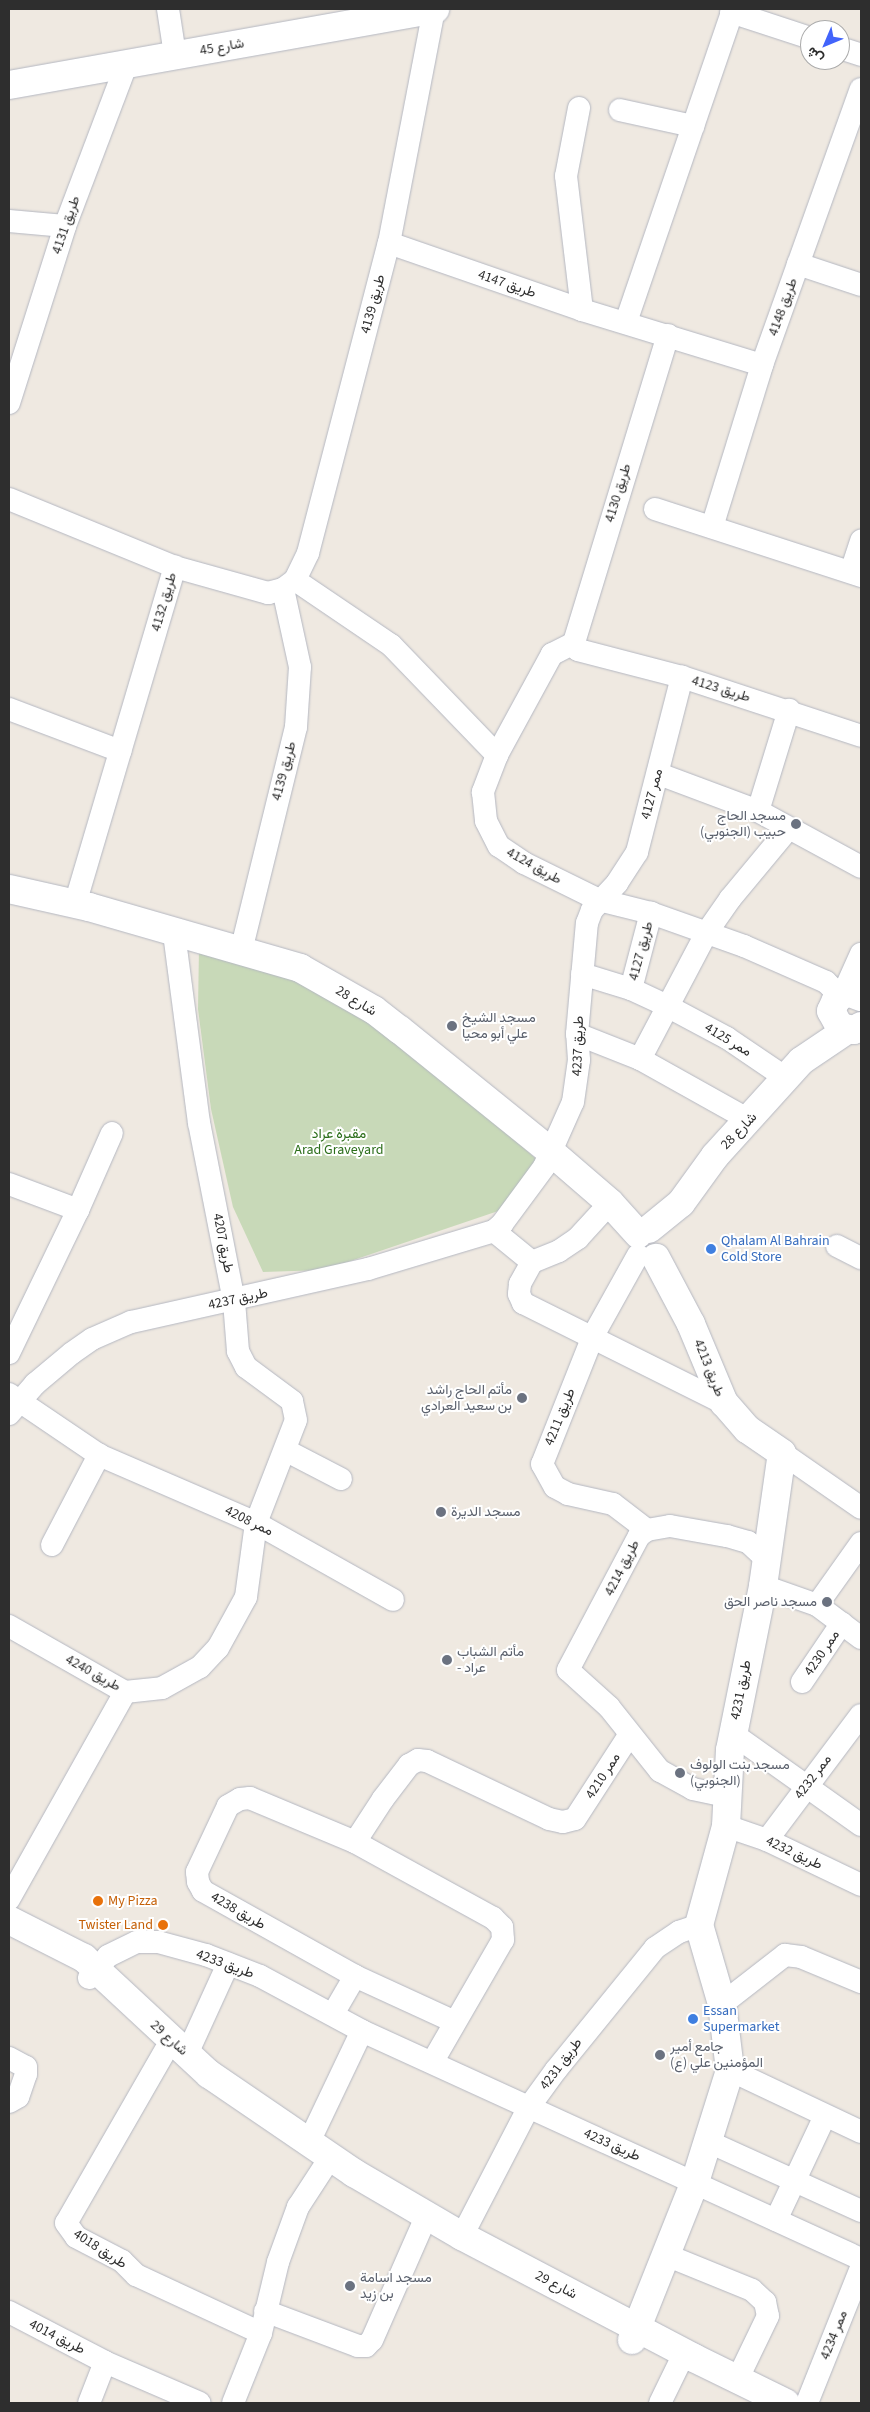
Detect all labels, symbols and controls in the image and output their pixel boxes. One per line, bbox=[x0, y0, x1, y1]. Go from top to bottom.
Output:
north arrow bbox=[800, 20, 850, 70]
street label: شارع 45 bbox=[198, 35, 246, 59]
text: ش bbox=[802, 42, 828, 68]
street label: طريق 4131 bbox=[48, 194, 84, 256]
street label: طريق 4147 bbox=[476, 266, 538, 302]
street label: طريق 4139 bbox=[357, 273, 389, 335]
street label: طريق 4148 bbox=[765, 276, 801, 338]
street label: طريق 4130 bbox=[601, 462, 635, 524]
street label: طريق 4132 bbox=[148, 571, 180, 633]
street label: طريق 4123 bbox=[690, 672, 752, 706]
street label: طريق 4139 bbox=[268, 740, 300, 802]
street label: ممر 4127 bbox=[637, 767, 667, 821]
place label: مسجد الحاج حبيب (الجنوبي) bbox=[700, 808, 786, 840]
marker: مسجد الحاج حبيب (الجنوبي) bbox=[790, 818, 802, 830]
street label: طريق 4124 bbox=[504, 844, 564, 888]
street label: طريق 4127 bbox=[625, 920, 657, 982]
street label: شارع 28 bbox=[332, 982, 380, 1020]
place label: مسجد الشيخ علي أبو محيا bbox=[462, 1010, 536, 1042]
street label: طريق 4237 bbox=[569, 1016, 587, 1076]
marker: مسجد الشيخ علي أبو محيا bbox=[446, 1020, 458, 1032]
street label: ممر 4125 bbox=[702, 1020, 754, 1060]
street label: شارع 28 bbox=[717, 1109, 761, 1153]
park label: مقبرة عراد Arad Graveyard bbox=[294, 1126, 384, 1158]
street label: طريق 4207 bbox=[209, 1212, 237, 1274]
place label: Qhalam Al Bahrain Cold Store bbox=[721, 1233, 830, 1266]
marker: Qhalam Al Bahrain Cold Store bbox=[705, 1243, 717, 1255]
street label: طريق 4237 bbox=[207, 1285, 269, 1313]
street label: طريق 4213 bbox=[690, 1337, 728, 1399]
place label: مأتم الحاج راشد بن سعيد العرادي bbox=[421, 1382, 512, 1414]
street label: طريق 4211 bbox=[541, 1386, 579, 1448]
marker: مأتم الحاج راشد بن سعيد العرادي bbox=[516, 1392, 528, 1404]
street label: ممر 4208 bbox=[222, 1502, 276, 1540]
place label: مسجد الديرة bbox=[451, 1504, 520, 1520]
marker: مسجد الديرة bbox=[435, 1506, 447, 1518]
street label: طريق 4214 bbox=[601, 1537, 643, 1599]
place label: مسجد ناصر الحق bbox=[724, 1594, 817, 1610]
marker: مسجد ناصر الحق bbox=[821, 1596, 833, 1608]
street label: ممر 4230 bbox=[801, 1627, 843, 1679]
place label: مأتم الشباب - عراد bbox=[457, 1644, 524, 1676]
street label: طريق 4240 bbox=[63, 1651, 123, 1695]
marker: مأتم الشباب - عراد bbox=[441, 1654, 453, 1666]
street label: طريق 4231 bbox=[727, 1659, 755, 1721]
street label: ممر 4210 bbox=[582, 1750, 624, 1802]
street label: ممر 4232 bbox=[791, 1751, 835, 1803]
place label: مسجد بنت الولوف (الجنوبي) bbox=[690, 1757, 790, 1790]
marker: مسجد بنت الولوف (الجنوبي) bbox=[674, 1767, 686, 1779]
street label: طريق 4232 bbox=[763, 1833, 825, 1873]
street label: طريق 4238 bbox=[208, 1889, 268, 1933]
place label: My Pizza bbox=[108, 1893, 158, 1909]
marker: My Pizza bbox=[92, 1895, 104, 1907]
place label: Twister Land bbox=[78, 1917, 153, 1933]
marker: Twister Land bbox=[157, 1919, 169, 1931]
street label: طريق 4233 bbox=[194, 1946, 256, 1982]
place label: Essan Supermarket bbox=[703, 2003, 779, 2035]
marker: Essan Supermarket bbox=[687, 2013, 699, 2025]
street label: شارع 29 bbox=[147, 2017, 191, 2059]
street label: طريق 4231 bbox=[536, 2035, 586, 2093]
place label: جامع أمير المؤمنين علي (ع) bbox=[670, 2039, 763, 2072]
marker: جامع أمير المؤمنين علي (ع) bbox=[654, 2049, 666, 2061]
street label: طريق 4233 bbox=[581, 2125, 643, 2165]
street label: طريق 4018 bbox=[70, 2226, 130, 2272]
street label: شارع 29 bbox=[532, 2267, 580, 2303]
place label: مسجد اسامة بن زيد bbox=[360, 2270, 432, 2302]
marker: مسجد اسامة بن زيد bbox=[344, 2280, 356, 2292]
street label: ممر 4234 bbox=[817, 2308, 851, 2362]
street label: طريق 4014 bbox=[26, 2316, 88, 2358]

